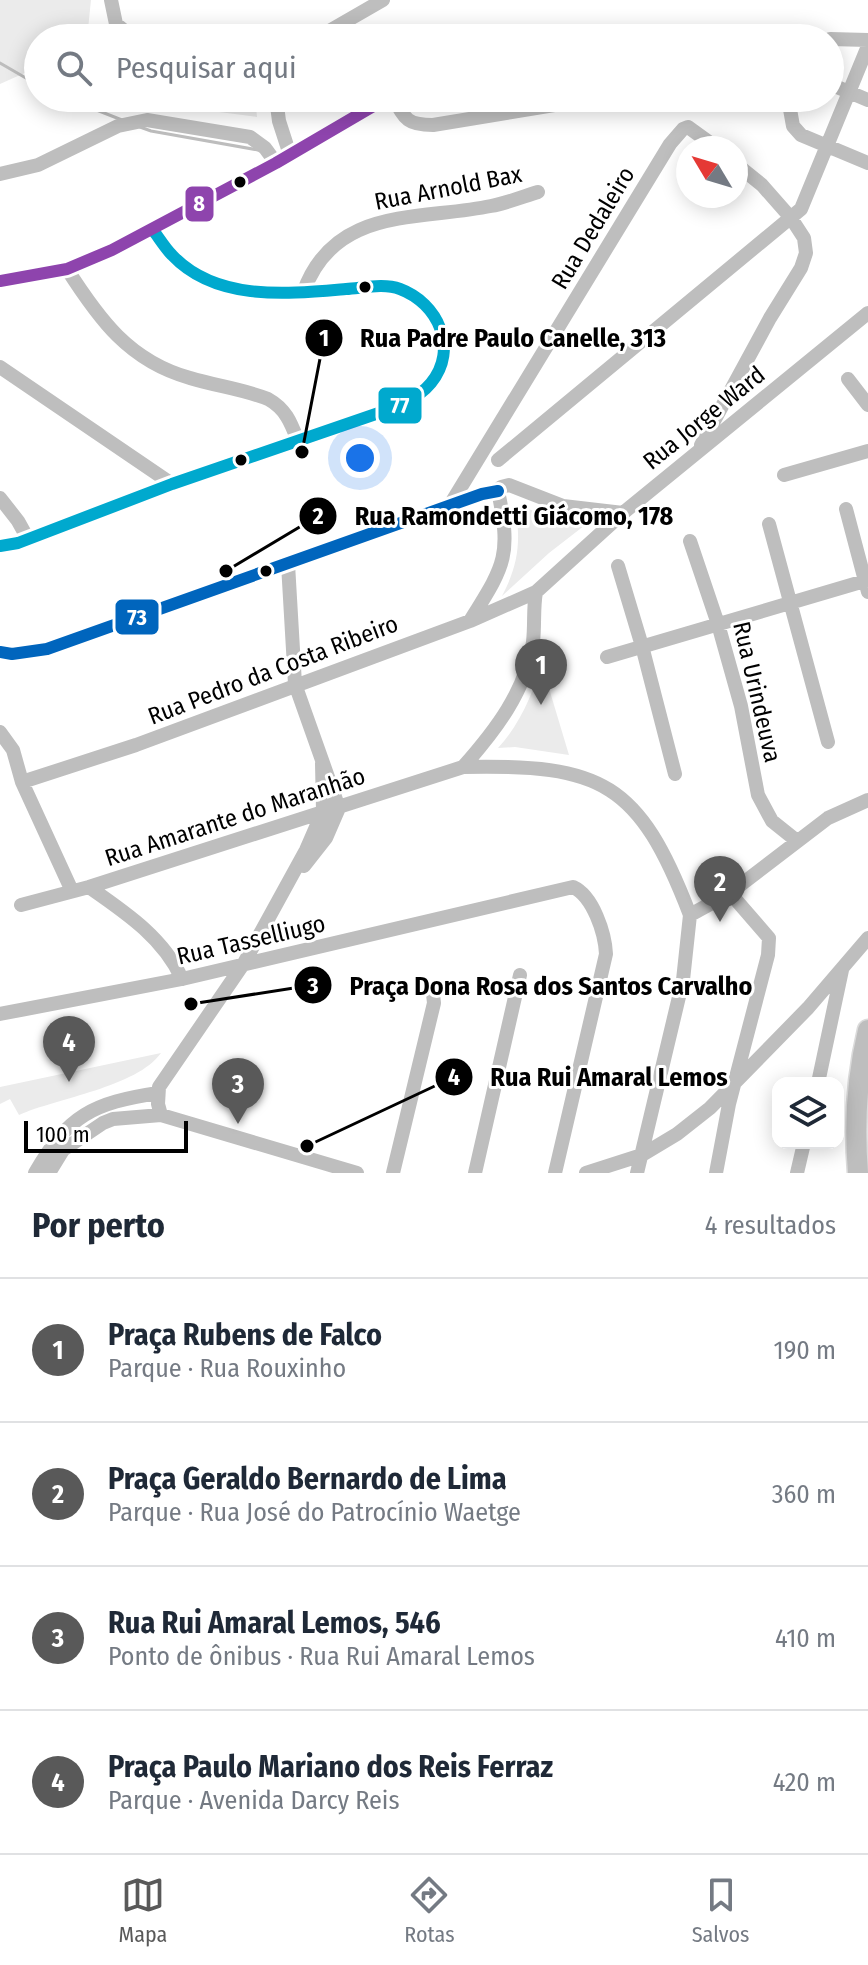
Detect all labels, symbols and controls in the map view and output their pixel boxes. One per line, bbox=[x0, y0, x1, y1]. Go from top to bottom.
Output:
search box bbox=[24, 24, 844, 112]
icon: search bbox=[52, 46, 96, 90]
text: Pesquisar aqui bbox=[116, 50, 297, 86]
north arrow bbox=[676, 136, 748, 208]
street label: Rua Arnold Bax bbox=[372, 160, 524, 216]
street label: Rua Dedaleiro bbox=[546, 162, 640, 294]
unlabelled marker bbox=[232, 174, 248, 190]
line badge: 8 bbox=[184, 185, 215, 223]
text: 8 bbox=[193, 190, 205, 217]
unlabelled marker bbox=[357, 279, 373, 295]
callout: Rua Padre Paulo Canelle, 313 bbox=[304, 313, 682, 363]
text: Rua Padre Paulo Canelle, 313 bbox=[360, 323, 666, 354]
text: 1 bbox=[319, 324, 329, 352]
street label: Rua Jorge Ward bbox=[638, 360, 770, 476]
line badge: 77 bbox=[377, 386, 423, 425]
text: 77 bbox=[391, 392, 410, 419]
your location bbox=[340, 438, 380, 478]
unlabelled marker bbox=[233, 452, 249, 468]
callout: Rua Ramondetti Giácomo, 178 bbox=[298, 491, 689, 541]
text: Rua Ramondetti Giácomo, 178 bbox=[355, 501, 674, 532]
text: 2 bbox=[311, 502, 324, 530]
unlabelled marker bbox=[258, 563, 274, 579]
line badge: 73 bbox=[114, 598, 160, 636]
text: 73 bbox=[127, 604, 147, 631]
street label: Rua Pedro da Costa Ribeiro bbox=[144, 609, 402, 731]
street label: Rua Urindeuva bbox=[727, 619, 787, 765]
pin: 1 bbox=[515, 639, 567, 705]
street label: Rua Amarante do Maranhão bbox=[101, 762, 369, 872]
pin: 2 bbox=[694, 856, 746, 922]
street label: Rua Tasselliugo bbox=[174, 909, 328, 971]
callout: Praça Dona Rosa dos Santos Carvalho bbox=[293, 960, 768, 1010]
text: Praça Dona Rosa dos Santos Carvalho bbox=[350, 971, 752, 1002]
text: 3 bbox=[306, 972, 319, 1000]
pin: 4 bbox=[43, 1016, 95, 1082]
callout: Rua Rui Amaral Lemos bbox=[434, 1052, 743, 1102]
pin: 3 bbox=[212, 1058, 264, 1124]
text: Rua Rui Amaral Lemos bbox=[490, 1062, 728, 1093]
text: 4 bbox=[448, 1063, 460, 1091]
map controls bbox=[772, 1077, 844, 1149]
button: layers bbox=[772, 1077, 844, 1149]
scale bar bbox=[24, 1117, 188, 1153]
text: 100 m bbox=[36, 1121, 90, 1148]
text: Por perto bbox=[32, 1205, 165, 1246]
text: 4 resultados bbox=[705, 1210, 836, 1241]
text: Praça Rubens de Falco bbox=[108, 1317, 382, 1353]
text: 1 bbox=[53, 1335, 64, 1366]
text: 190 m bbox=[774, 1335, 836, 1366]
text: Parque · Rua Rouxinho bbox=[108, 1353, 346, 1384]
text: Praça Geraldo Bernardo de Lima bbox=[108, 1461, 507, 1497]
text: 2 bbox=[52, 1479, 64, 1510]
text: 360 m bbox=[772, 1479, 836, 1510]
text: Parque · Rua José do Patrocínio Waetge bbox=[108, 1497, 521, 1528]
text: Rua Rui Amaral Lemos, 546 bbox=[108, 1605, 441, 1641]
text: 3 bbox=[52, 1623, 64, 1654]
text: 410 m bbox=[775, 1623, 836, 1654]
text: Ponto de ônibus · Rua Rui Amaral Lemos bbox=[108, 1641, 535, 1672]
text: Praça Paulo Mariano dos Reis Ferraz bbox=[108, 1749, 553, 1785]
text: 4 bbox=[51, 1767, 65, 1798]
text: 420 m bbox=[773, 1767, 836, 1798]
text: Parque · Avenida Darcy Reis bbox=[108, 1785, 400, 1816]
tab: Mapa bbox=[119, 1873, 167, 1948]
tab: Rotas bbox=[404, 1873, 455, 1948]
tab: Salvos bbox=[692, 1873, 749, 1948]

